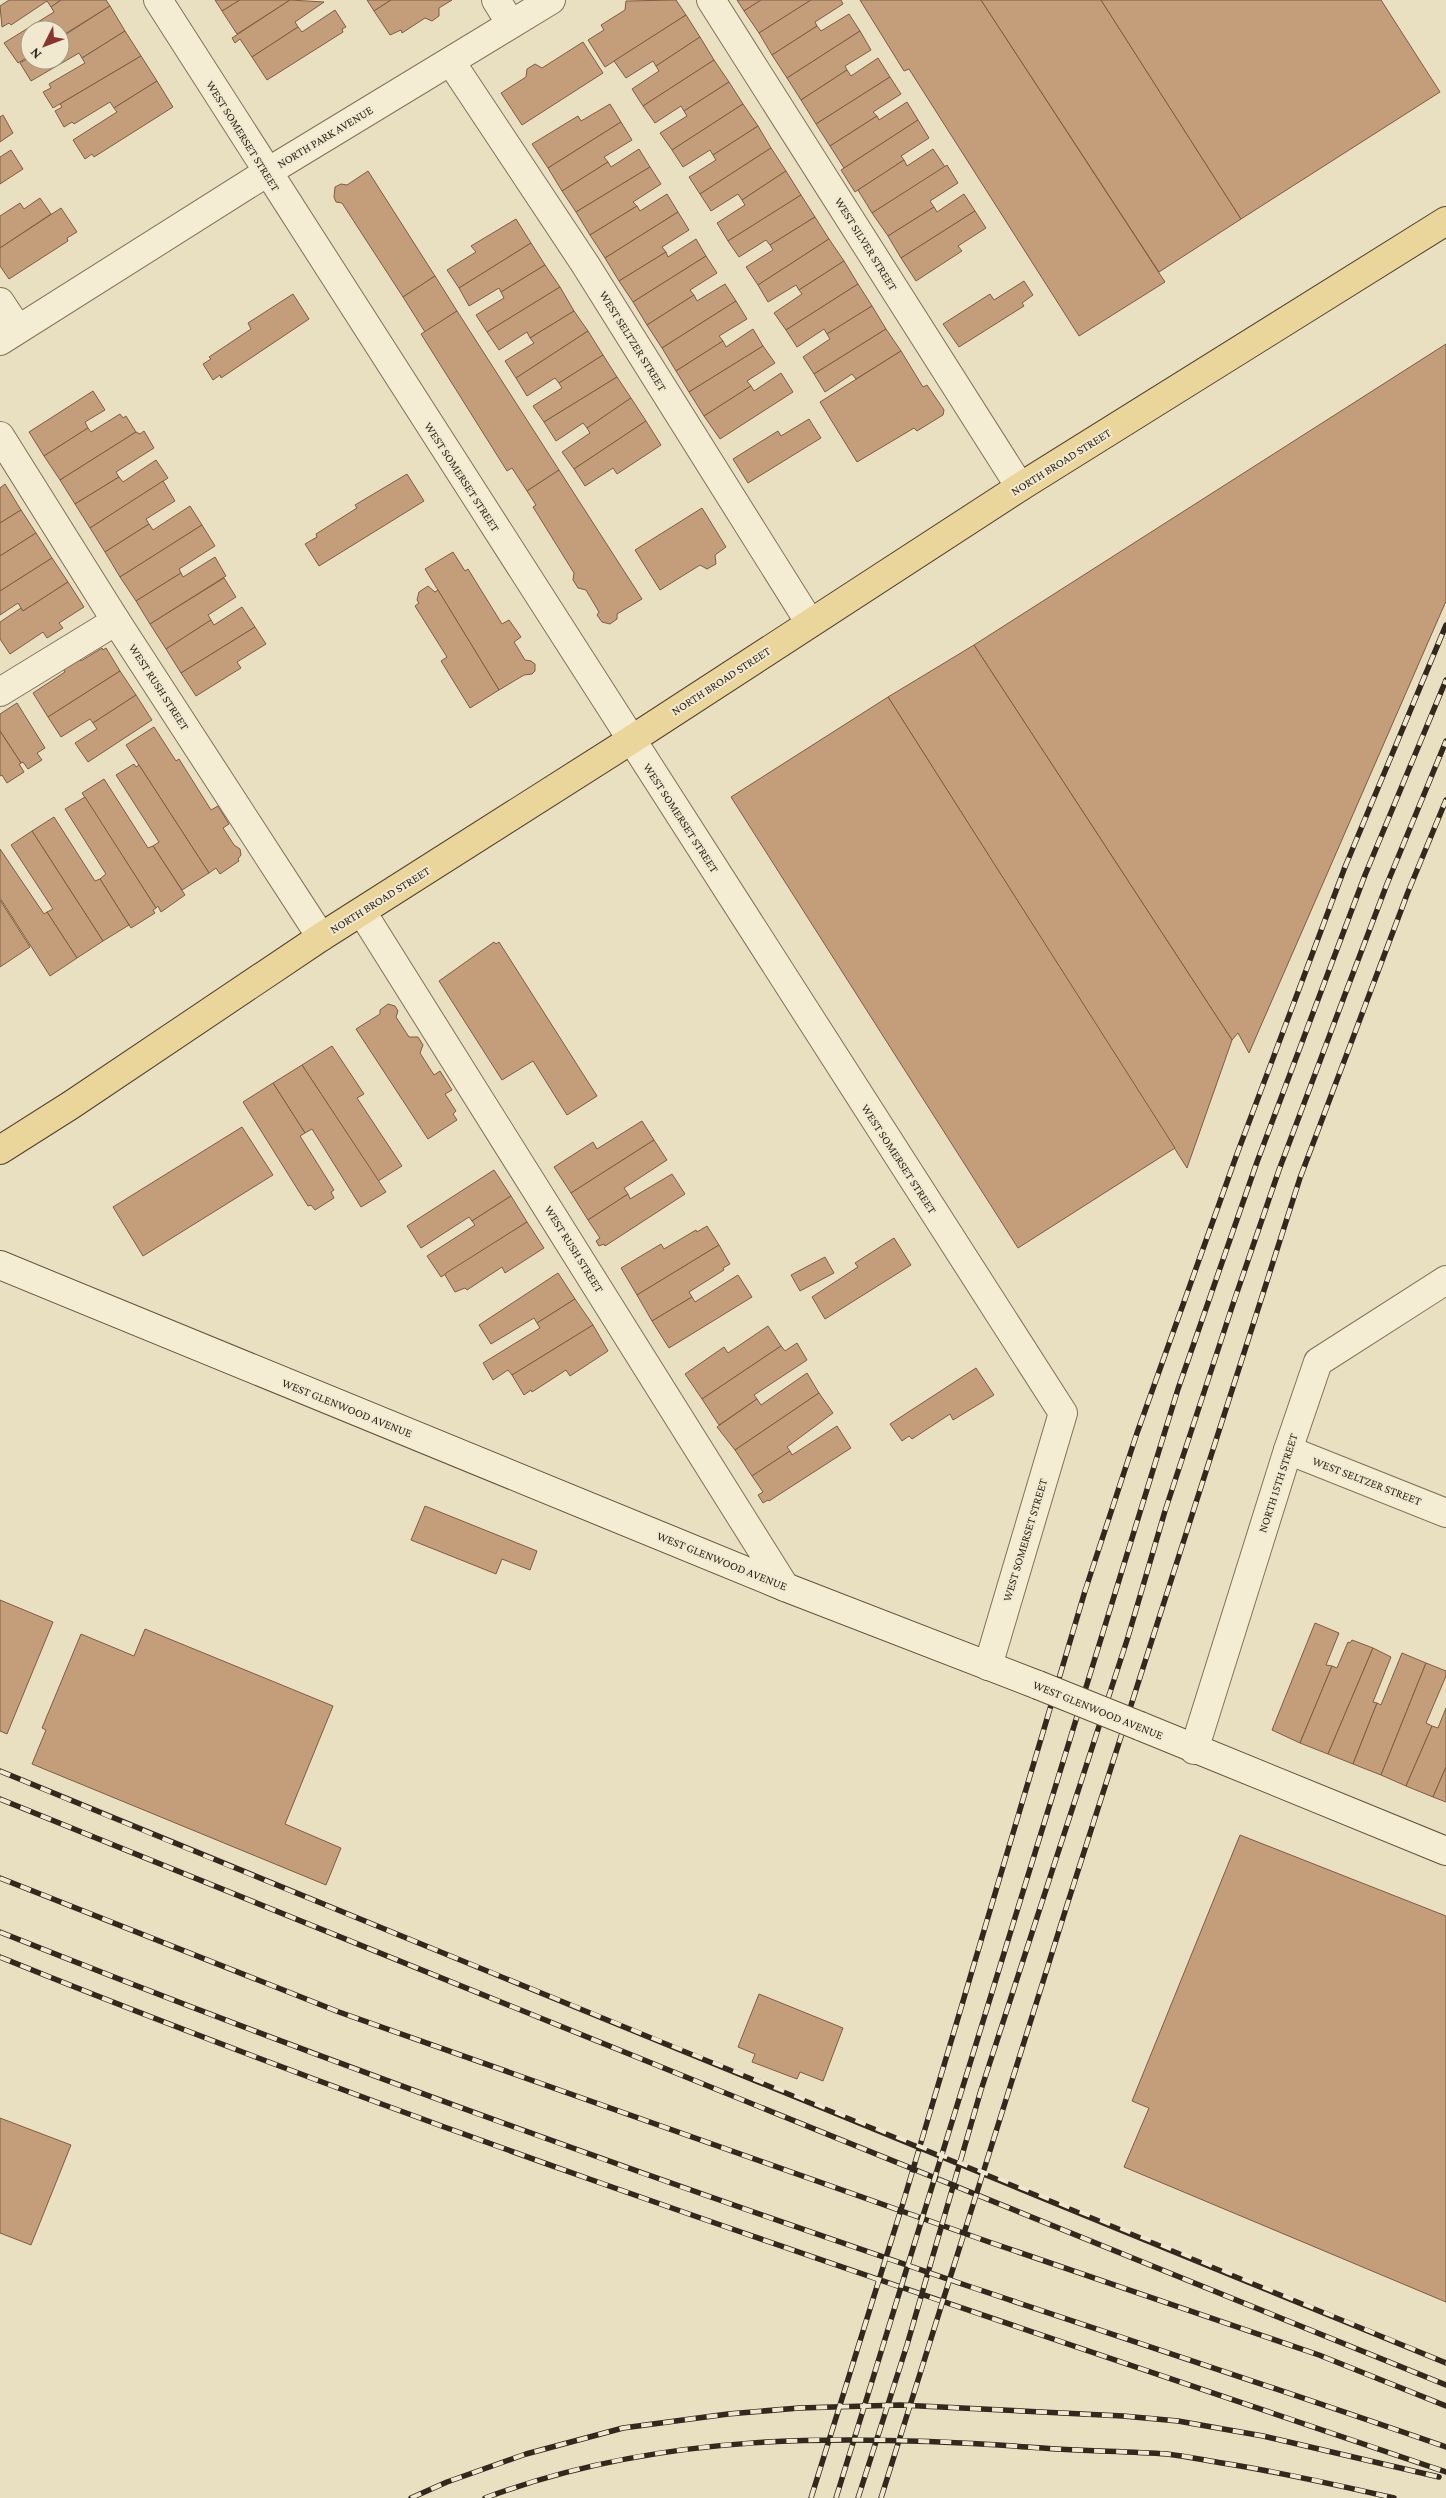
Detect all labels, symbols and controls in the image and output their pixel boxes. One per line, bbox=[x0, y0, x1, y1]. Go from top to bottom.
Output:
north arrow bbox=[20, 20, 70, 70]
text: N bbox=[26, 44, 44, 63]
street label: WEST SOMERSET STREET bbox=[203, 78, 283, 194]
street label: NORTH PARK AVENUE bbox=[275, 103, 376, 171]
street label: WEST SILVER STREET bbox=[832, 195, 901, 294]
street label: WEST SELTZER STREET bbox=[596, 288, 670, 394]
street label: WEST SOMERSET STREET bbox=[421, 420, 503, 535]
street label: NORTH BROAD STREET bbox=[1008, 425, 1114, 499]
street label: WEST RUSH STREET bbox=[126, 641, 192, 733]
street label: NORTH BROAD STREET bbox=[669, 643, 774, 718]
street label: WEST SOMERSET STREET bbox=[640, 761, 722, 876]
street label: NORTH BROAD STREET bbox=[327, 863, 433, 937]
street label: WEST SOMERSET STREET bbox=[858, 1102, 940, 1217]
street label: WEST RUSH STREET bbox=[542, 1203, 607, 1296]
street label: WEST GLENWOOD AVENUE bbox=[280, 1375, 415, 1441]
street label: NORTH 15TH STREET bbox=[1255, 1431, 1301, 1534]
street label: WEST SELTZER STREET bbox=[1310, 1454, 1424, 1508]
street label: WEST SOMERSET STREET bbox=[1000, 1476, 1051, 1603]
street label: WEST GLENWOOD AVENUE bbox=[655, 1528, 790, 1594]
street label: WEST GLENWOOD AVENUE bbox=[1031, 1677, 1166, 1743]

